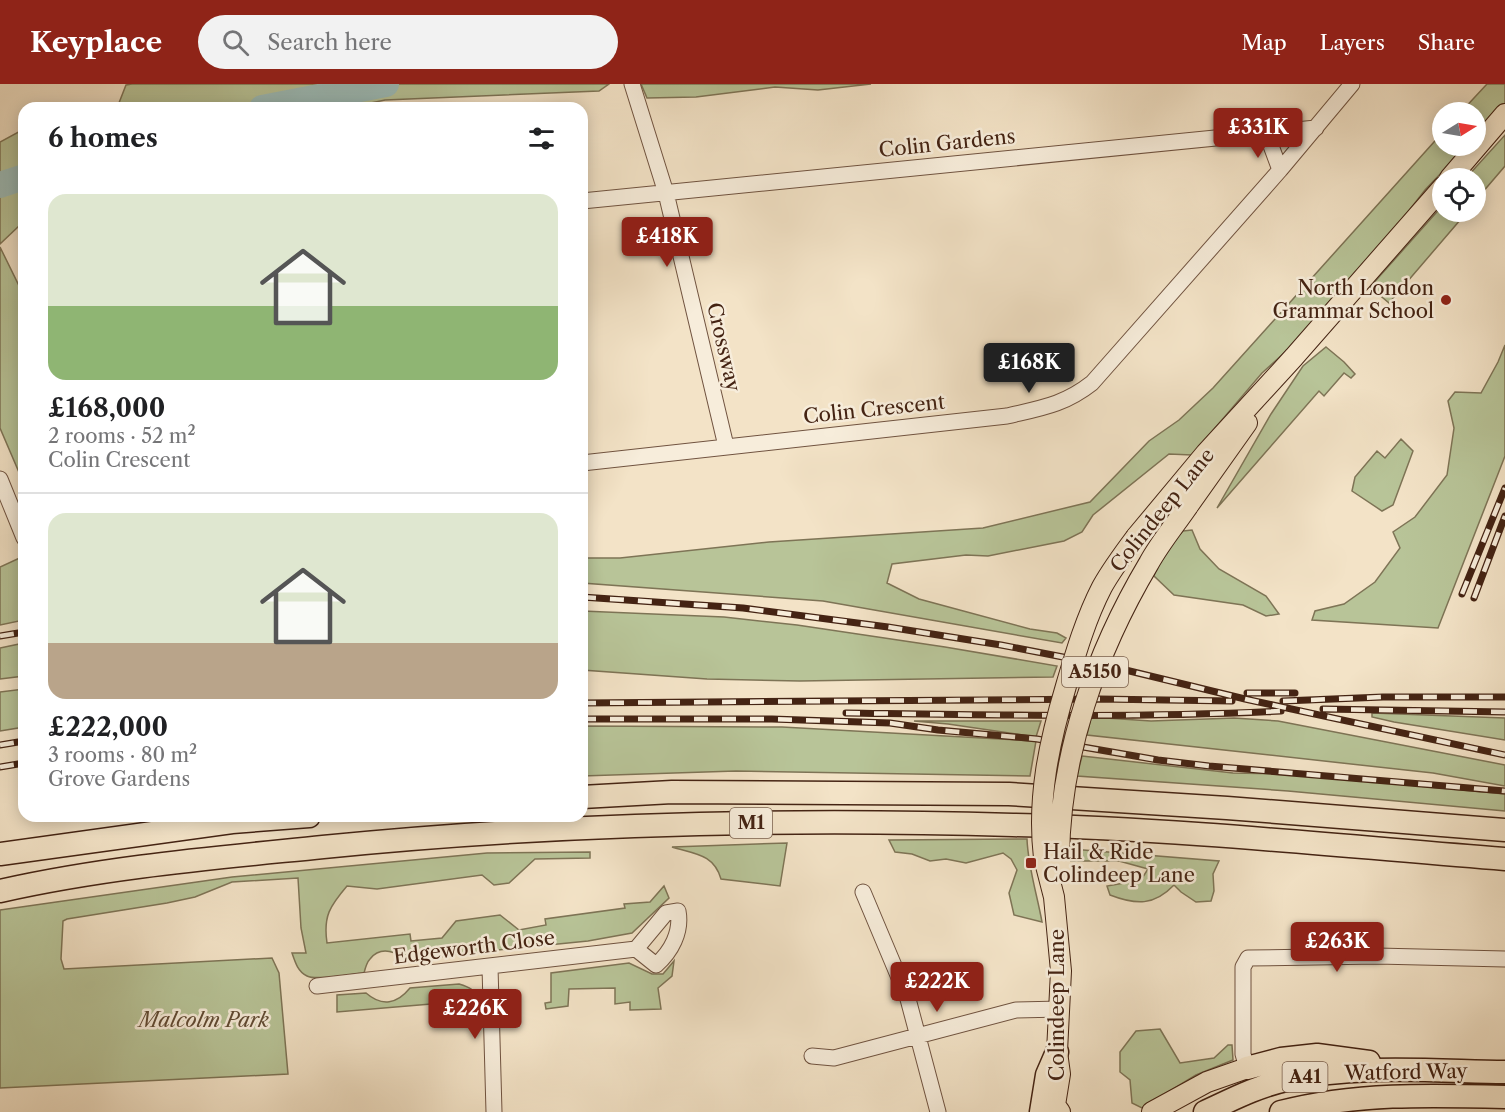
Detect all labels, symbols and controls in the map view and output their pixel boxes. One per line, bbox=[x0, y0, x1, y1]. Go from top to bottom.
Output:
search box bbox=[198, 15, 618, 69]
text: Keyplace bbox=[30, 25, 162, 59]
icon: search bbox=[219, 26, 252, 59]
text: Search here bbox=[267, 29, 392, 56]
text: Map bbox=[1242, 30, 1287, 55]
text: Layers bbox=[1320, 30, 1385, 55]
text: Share bbox=[1418, 30, 1475, 55]
north arrow bbox=[1432, 102, 1486, 156]
map controls bbox=[1432, 102, 1486, 222]
pin: £331K bbox=[1216, 108, 1300, 159]
text: £331K bbox=[1227, 115, 1289, 139]
text: 6 homes bbox=[48, 122, 158, 154]
icon: filters bbox=[525, 122, 558, 155]
street label: Colin Gardens bbox=[878, 124, 1016, 162]
button: locate bbox=[1432, 168, 1486, 222]
pin: £418K bbox=[625, 217, 709, 268]
text: £418K bbox=[636, 224, 698, 248]
icon: home bbox=[249, 233, 357, 341]
place label: North London Grammar School bbox=[1272, 276, 1434, 323]
marker: North London Grammar School bbox=[1439, 293, 1453, 307]
street label: Crossway bbox=[702, 300, 746, 395]
pin: £168K bbox=[987, 343, 1071, 394]
text: £168K bbox=[998, 350, 1060, 374]
street label: Colin Crescent bbox=[802, 390, 946, 428]
text: £168,000 bbox=[48, 392, 165, 424]
text: 2 rooms · 52 m² bbox=[48, 424, 196, 448]
street label: Colindeep Lane bbox=[1105, 443, 1219, 577]
text: Colin Crescent bbox=[48, 448, 190, 472]
icon: home bbox=[249, 552, 357, 660]
road number: A5150 bbox=[1062, 657, 1128, 687]
text: £222,000 bbox=[48, 711, 168, 743]
text: 3 rooms · 80 m² bbox=[48, 743, 197, 767]
text: Grove Gardens bbox=[48, 767, 190, 791]
road number: M1 bbox=[730, 808, 772, 838]
place label: Hail & Ride Colindeep Lane bbox=[1043, 840, 1195, 887]
marker: Hail & Ride Colindeep Lane bbox=[1024, 856, 1038, 870]
pin: £263K bbox=[1295, 922, 1379, 973]
street label: Edgeworth Close bbox=[392, 925, 556, 969]
street label: Colindeep Lane bbox=[1045, 929, 1069, 1081]
text: £263K bbox=[1305, 929, 1369, 953]
pin: £222K bbox=[895, 962, 979, 1013]
text: £222K bbox=[905, 969, 969, 993]
pin: £226K bbox=[433, 989, 517, 1040]
text: £226K bbox=[443, 996, 508, 1020]
park label: Malcolm Park bbox=[137, 1008, 270, 1032]
street label: Watford Way bbox=[1343, 1059, 1469, 1085]
road number: A41 bbox=[1282, 1062, 1328, 1092]

